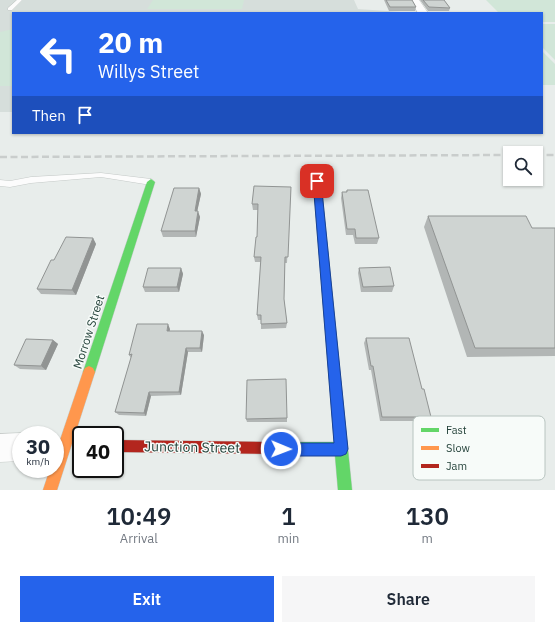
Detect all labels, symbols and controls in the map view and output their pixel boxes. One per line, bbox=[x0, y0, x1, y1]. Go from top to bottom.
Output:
text: 20 m bbox=[98, 24, 163, 61]
icon: left bbox=[32, 28, 84, 80]
text: Willys Street bbox=[98, 60, 199, 83]
icon: arrive bbox=[74, 104, 96, 126]
text: Then bbox=[32, 106, 66, 125]
map controls bbox=[503, 146, 543, 186]
button: search bbox=[503, 146, 543, 186]
pin bbox=[300, 164, 334, 198]
icon: arrive bbox=[306, 170, 328, 192]
street label: Morrow Street bbox=[70, 293, 108, 371]
legend bbox=[413, 416, 545, 480]
text: Fast bbox=[446, 423, 467, 437]
speed limit sign: 40 bbox=[72, 426, 124, 478]
position arrow bbox=[260, 428, 302, 470]
text: 30 bbox=[26, 433, 50, 460]
street label: Junction Street bbox=[144, 437, 240, 457]
text: Slow bbox=[446, 441, 470, 455]
text: km/h bbox=[26, 455, 50, 468]
text: Jam bbox=[446, 459, 467, 473]
text: 10:49 bbox=[106, 500, 171, 532]
text: 1 bbox=[281, 500, 296, 532]
text: 130 bbox=[406, 500, 449, 532]
text: Arrival bbox=[120, 530, 158, 547]
text: min bbox=[278, 530, 300, 547]
text: m bbox=[422, 530, 433, 547]
button: Exit bbox=[20, 576, 274, 622]
button: Share bbox=[282, 576, 535, 622]

